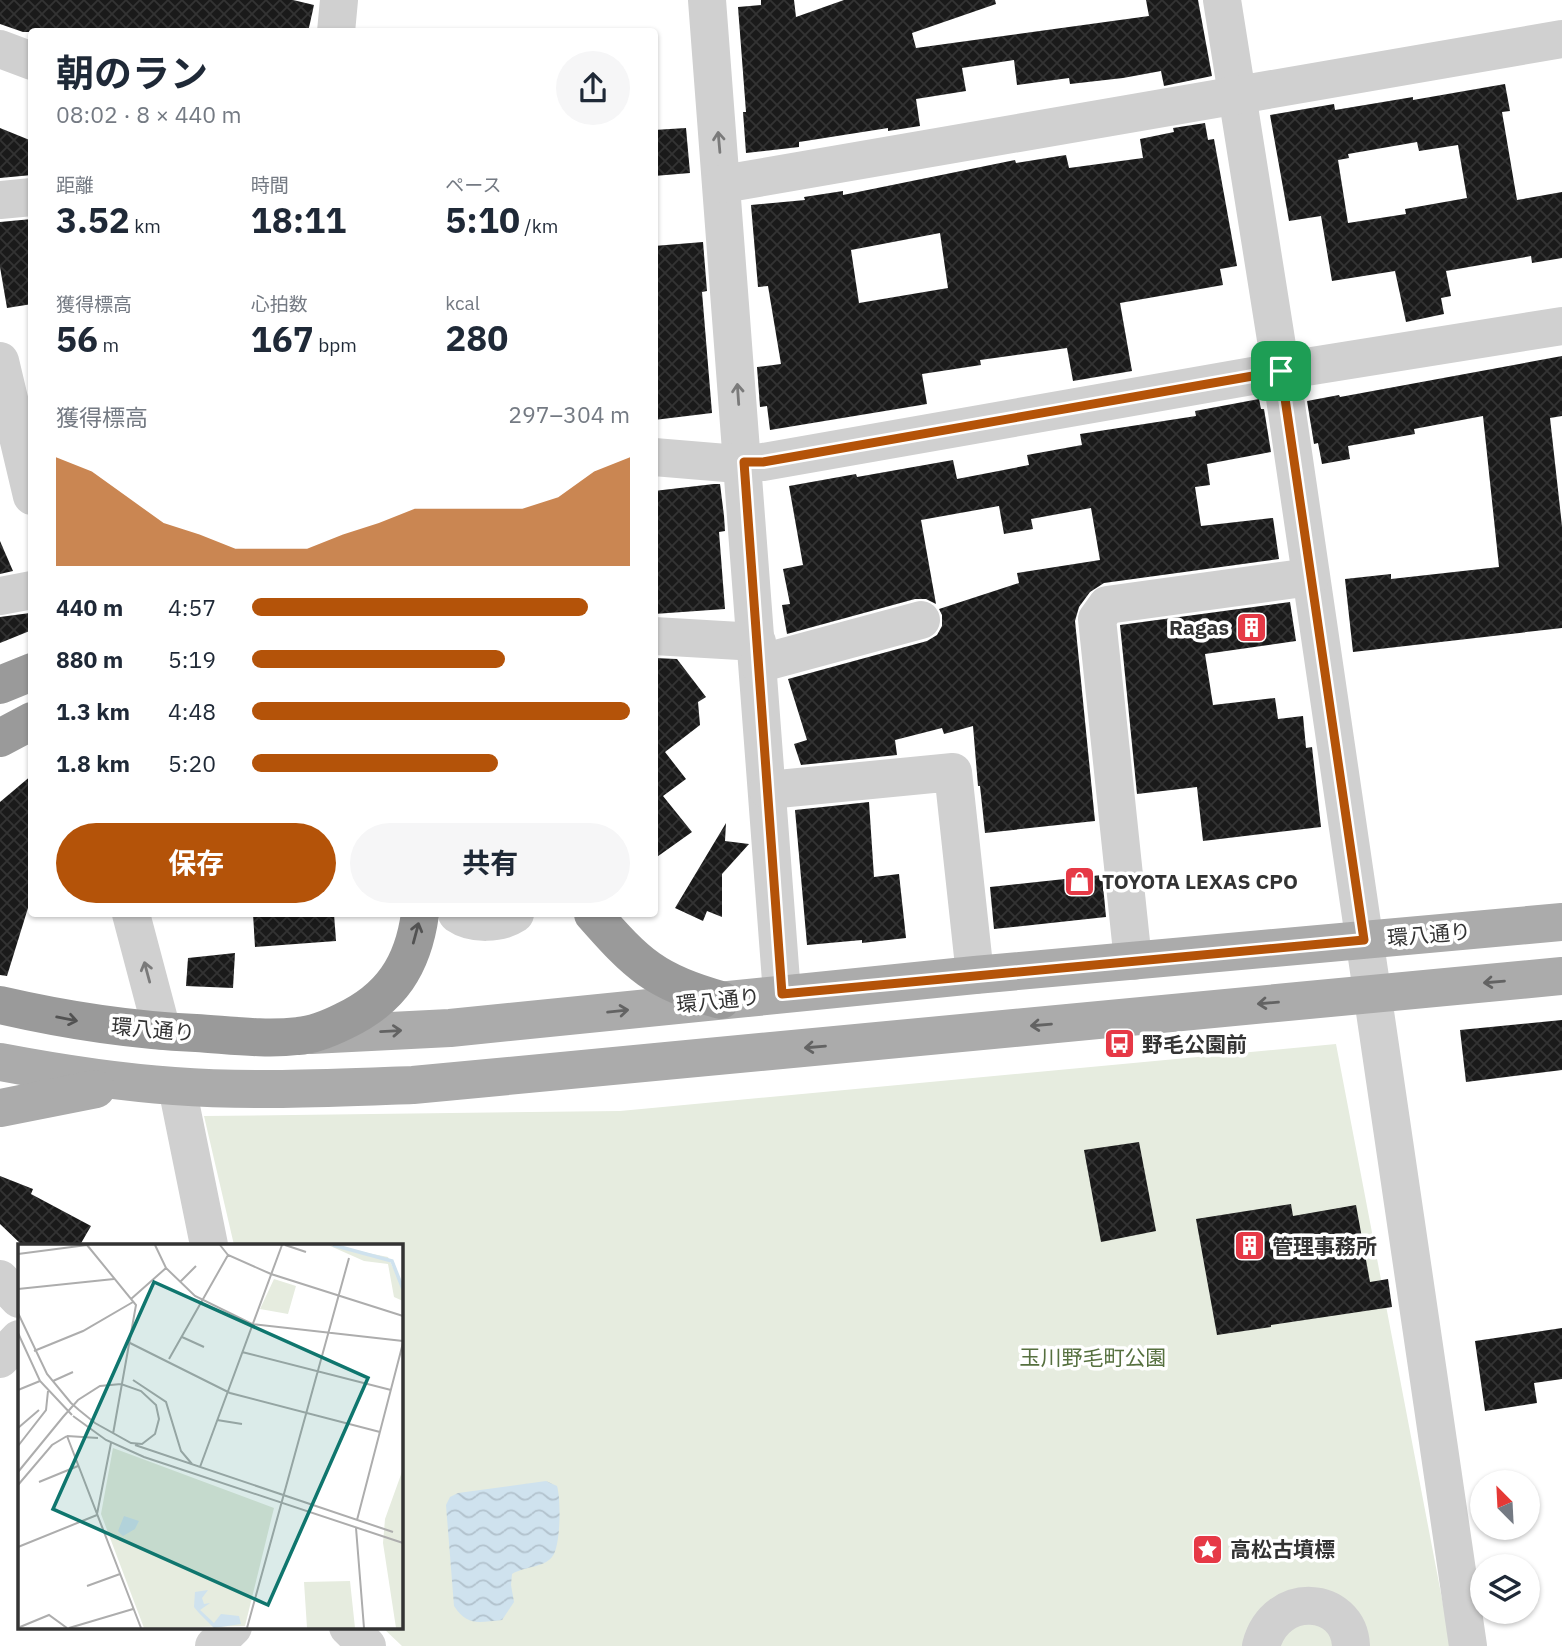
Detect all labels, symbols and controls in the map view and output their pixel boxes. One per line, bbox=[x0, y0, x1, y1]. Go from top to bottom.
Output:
text: 朝のラン bbox=[56, 48, 208, 97]
button: share bbox=[556, 51, 630, 125]
text: 08:02 · 8 × 440 m bbox=[56, 99, 242, 129]
one-way arrow bbox=[712, 132, 725, 154]
text: 距離 bbox=[56, 173, 94, 197]
text: 時間 bbox=[251, 173, 289, 197]
text: ペース bbox=[445, 173, 501, 197]
text: 3.52 bbox=[56, 197, 130, 243]
text: 18:11 bbox=[251, 197, 346, 243]
text: 5:10 bbox=[445, 197, 520, 243]
text: km bbox=[130, 214, 161, 238]
text: /km bbox=[520, 214, 558, 238]
text: kcal bbox=[445, 291, 480, 315]
text: 獲得標高 bbox=[56, 292, 132, 316]
text: 心拍数 bbox=[251, 292, 308, 316]
text: 280 bbox=[445, 315, 508, 361]
text: 56 bbox=[56, 316, 98, 362]
text: 167 bbox=[251, 316, 314, 362]
text: m bbox=[98, 333, 119, 357]
text: bpm bbox=[314, 333, 357, 357]
pin bbox=[1251, 341, 1311, 401]
icon: arrive bbox=[1262, 352, 1300, 390]
one-way arrow bbox=[732, 382, 745, 405]
text: 297–304 m bbox=[508, 399, 630, 429]
text: 獲得標高 bbox=[56, 402, 148, 432]
text: 440 m bbox=[56, 592, 123, 622]
text: 4:57 bbox=[168, 592, 216, 622]
building icon: Ragas bbox=[1235, 610, 1269, 644]
place label: Ragas bbox=[1169, 613, 1229, 641]
text: 880 m bbox=[56, 644, 123, 674]
text: 5:19 bbox=[168, 644, 216, 674]
text: 1.3 km bbox=[56, 696, 130, 726]
text: 4:48 bbox=[168, 696, 216, 726]
text: 1.8 km bbox=[56, 748, 130, 778]
text: 5:20 bbox=[168, 748, 216, 778]
button: 保存 bbox=[56, 823, 336, 903]
button: 共有 bbox=[350, 823, 630, 903]
shop icon: TOYOTA LEXAS CPO bbox=[1062, 864, 1096, 898]
place label: TOYOTA LEXAS CPO bbox=[1102, 867, 1298, 895]
street label: 環八通り bbox=[1386, 916, 1472, 952]
one-way arrow bbox=[410, 923, 423, 945]
one-way arrow bbox=[140, 962, 153, 984]
one-way arrow bbox=[1483, 976, 1506, 989]
street label: 環八通り bbox=[675, 982, 761, 1018]
one-way arrow bbox=[1257, 997, 1279, 1010]
one-way arrow bbox=[606, 1004, 629, 1017]
street label: 環八通り bbox=[110, 1011, 196, 1047]
one-way arrow bbox=[55, 1013, 78, 1026]
one-way arrow bbox=[1030, 1019, 1053, 1032]
one-way arrow bbox=[380, 1024, 402, 1037]
bus stop icon: 野毛公園前 bbox=[1102, 1027, 1136, 1061]
place label: 野毛公園前 bbox=[1142, 1030, 1247, 1058]
one-way arrow bbox=[804, 1040, 826, 1053]
building icon: 管理事務所 bbox=[1232, 1229, 1266, 1263]
place label: 管理事務所 bbox=[1272, 1232, 1377, 1260]
inset map bbox=[18, 1244, 402, 1628]
park label: 玉川野毛町公園 bbox=[1020, 1343, 1167, 1371]
north arrow bbox=[1470, 1470, 1540, 1540]
map controls bbox=[1470, 1470, 1540, 1624]
place icon: 高松古墳標 bbox=[1190, 1532, 1224, 1566]
place label: 高松古墳標 bbox=[1230, 1535, 1335, 1563]
button: layers bbox=[1470, 1554, 1540, 1624]

